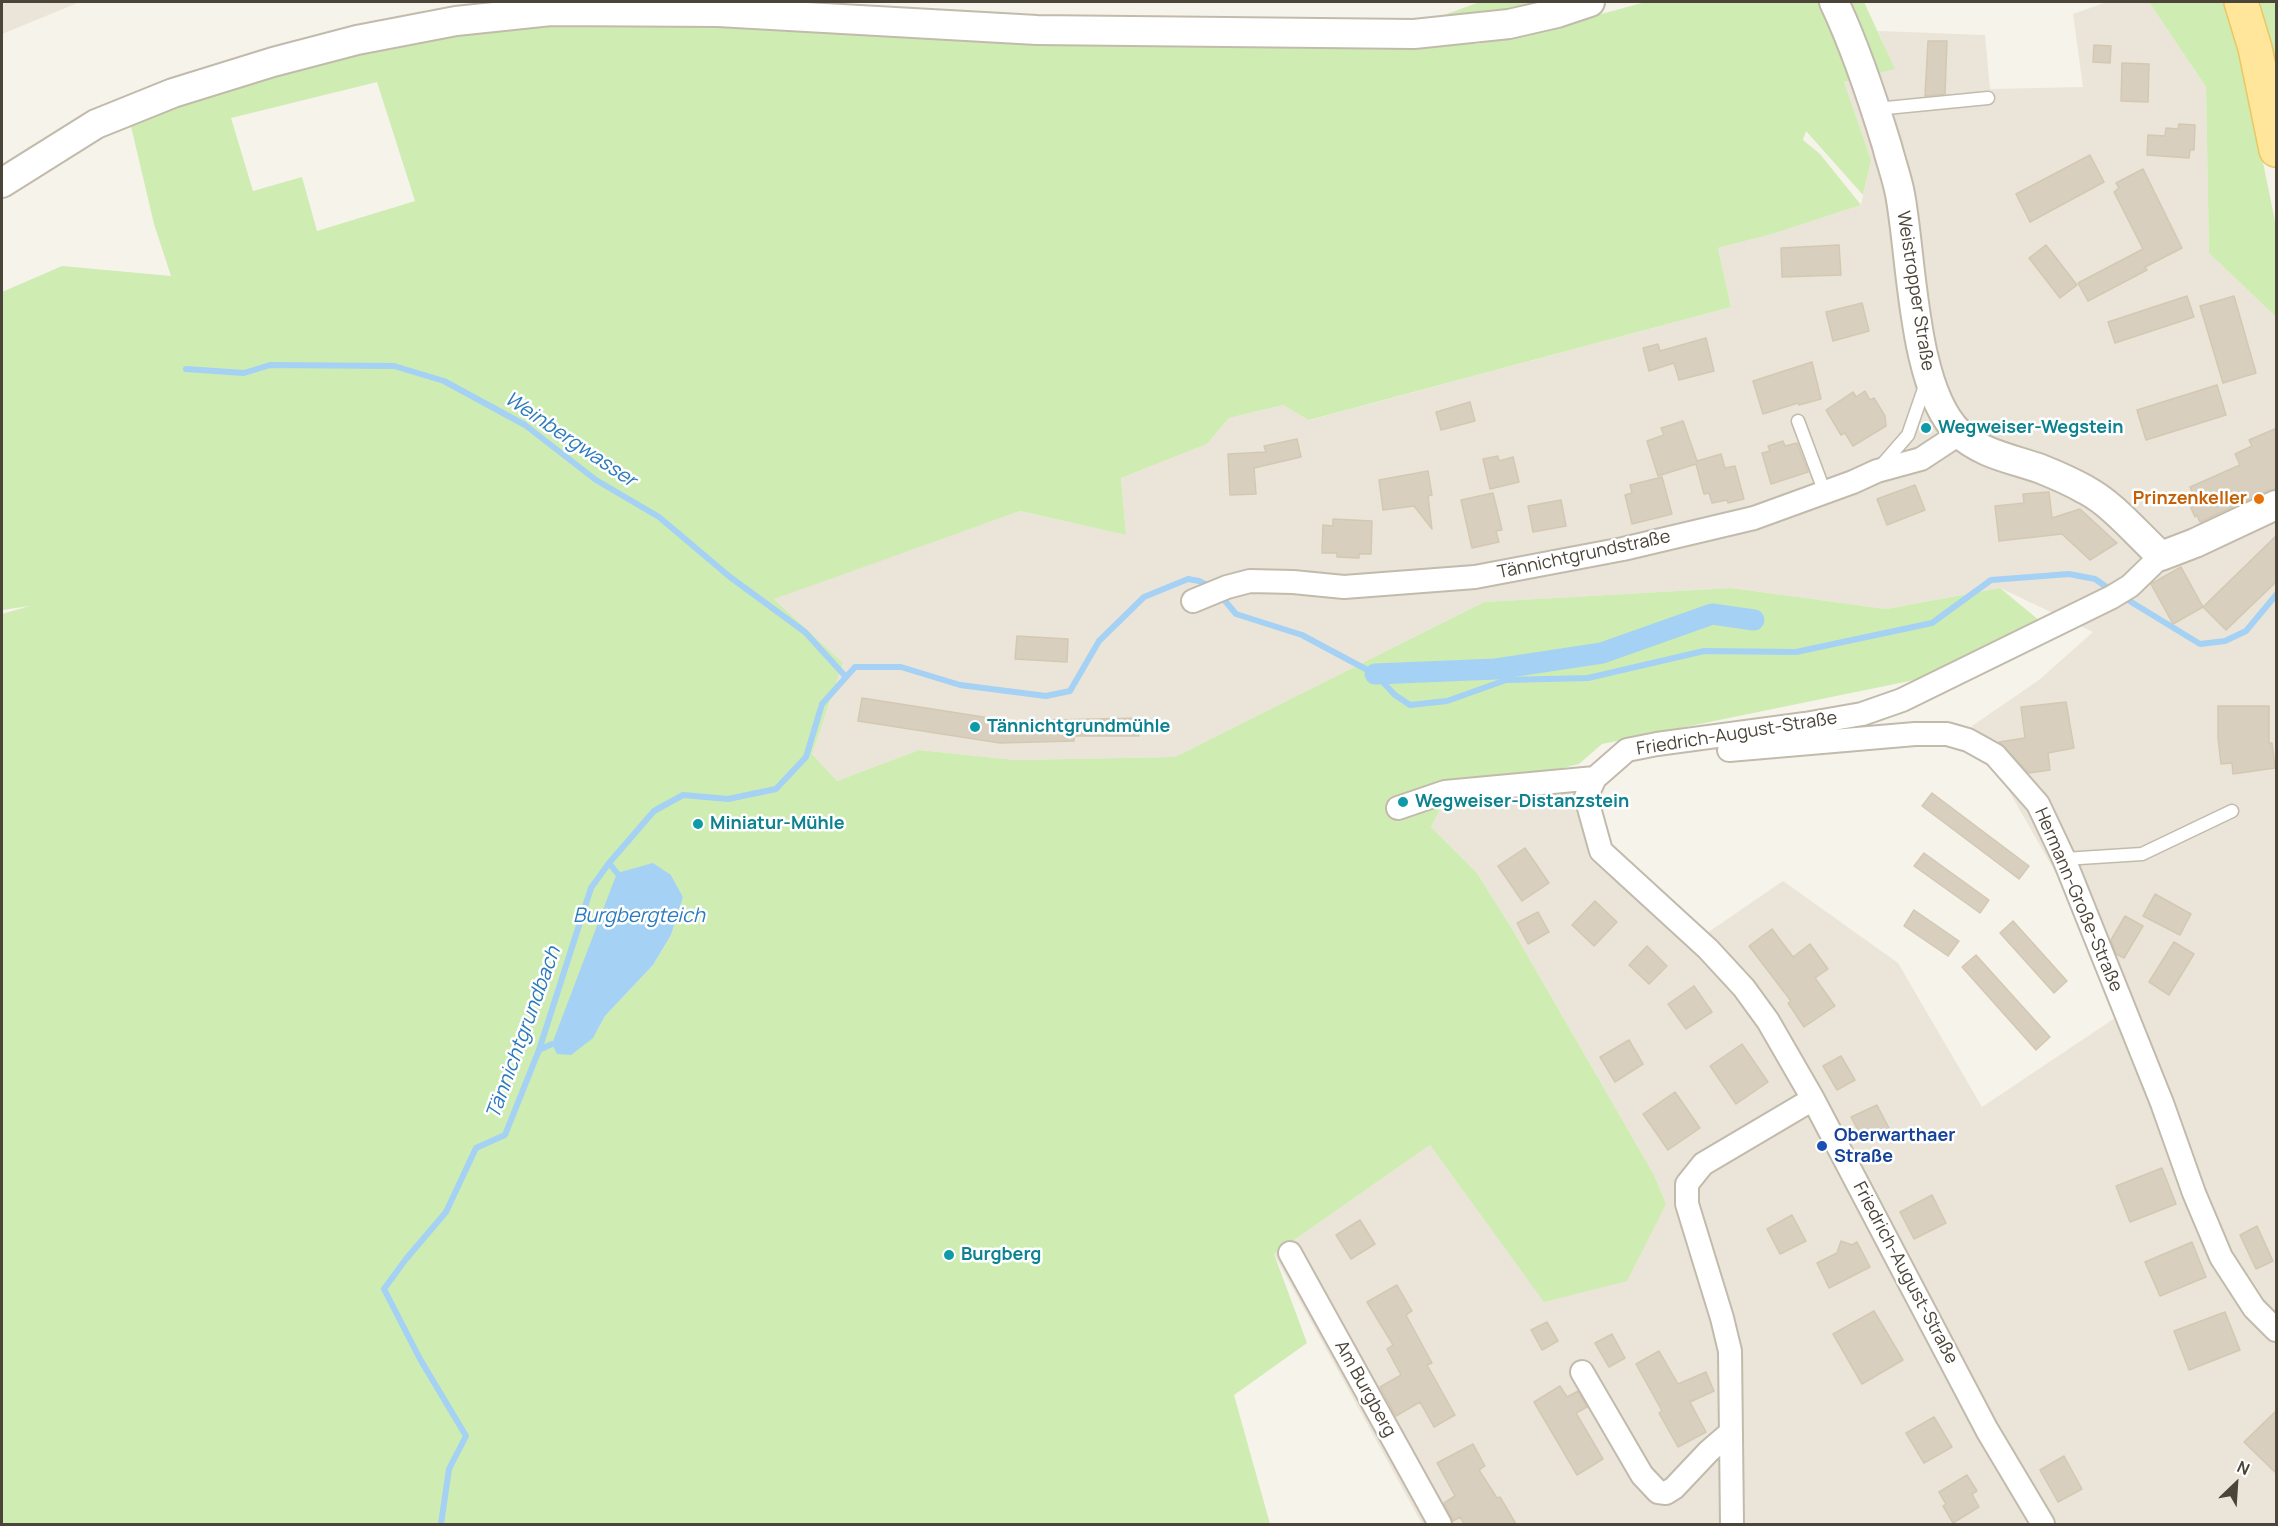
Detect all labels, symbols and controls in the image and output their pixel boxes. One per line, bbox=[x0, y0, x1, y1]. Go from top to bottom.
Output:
street label: Weistropper Straße bbox=[1892, 209, 1938, 373]
water label: Weinbergwasser bbox=[500, 387, 640, 493]
place label: Wegweiser-Wegstein bbox=[1938, 417, 2123, 439]
marker: Wegweiser-Wegstein bbox=[1919, 421, 1933, 435]
place label: Prinzenkeller bbox=[2133, 488, 2247, 510]
marker: Prinzenkeller bbox=[2252, 492, 2266, 506]
street label: Tännichtgrundstraße bbox=[1496, 526, 1672, 584]
street label: Friedrich-August-Straße bbox=[1635, 707, 1839, 761]
place label: Tännichtgrundmühle bbox=[987, 716, 1170, 738]
marker: Tännichtgrundmühle bbox=[968, 720, 982, 734]
place label: Wegweiser-Distanzstein bbox=[1415, 791, 1629, 813]
marker: Wegweiser-Distanzstein bbox=[1396, 795, 1410, 809]
street label: Hermann-Große-Straße bbox=[2029, 805, 2127, 995]
place label: Miniatur-Mühle bbox=[710, 813, 845, 835]
marker: Miniatur-Mühle bbox=[691, 817, 705, 831]
water label: Burgbergteich bbox=[573, 904, 705, 928]
water label: Tännichtgrundbach bbox=[482, 944, 566, 1122]
place label: Oberwarthaer Straße bbox=[1834, 1125, 1955, 1168]
marker: Oberwarthaer Straße bbox=[1815, 1139, 1829, 1153]
street label: Friedrich-August-Straße bbox=[1848, 1178, 1962, 1368]
place label: Burgberg bbox=[961, 1244, 1041, 1266]
marker: Burgberg bbox=[942, 1248, 956, 1262]
street label: Am Burgberg bbox=[1330, 1337, 1400, 1441]
north arrow bbox=[2206, 1454, 2266, 1514]
text: N bbox=[2234, 1455, 2253, 1480]

